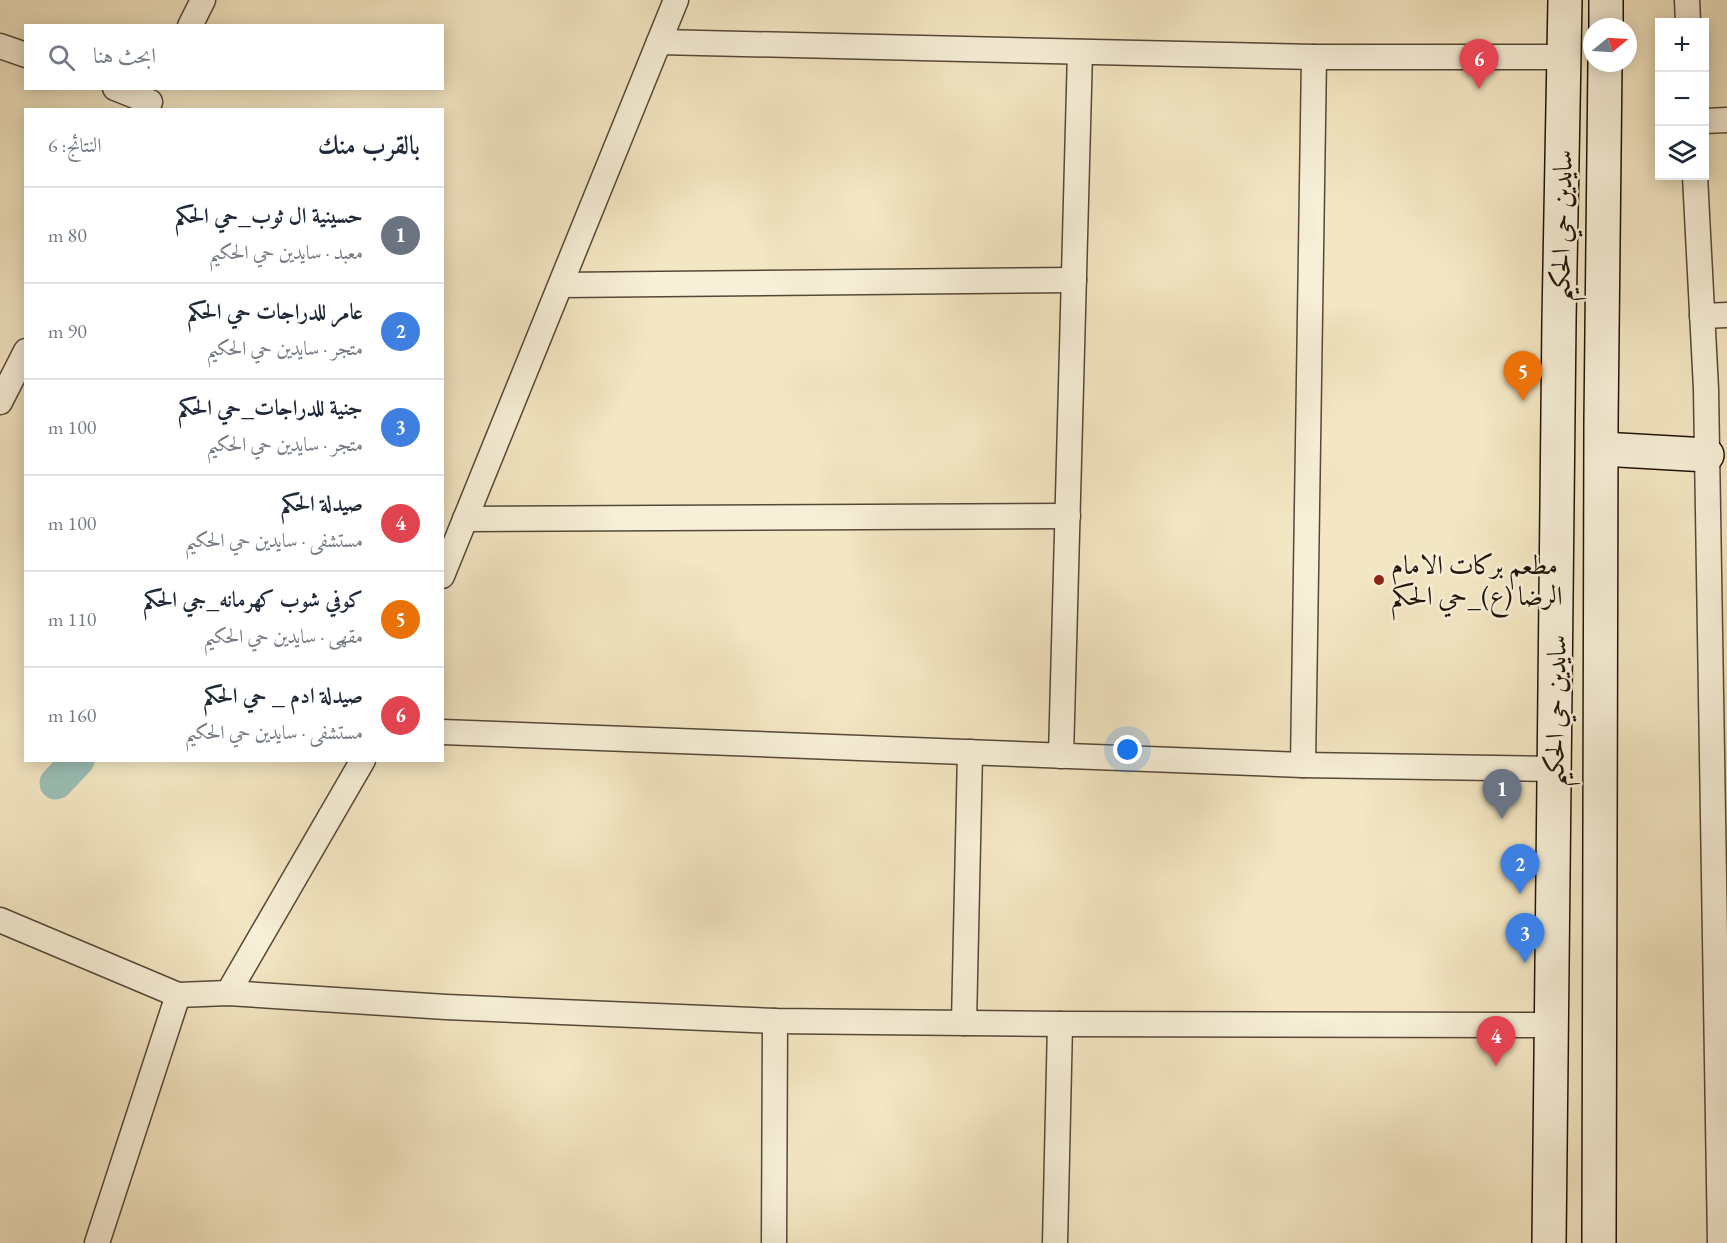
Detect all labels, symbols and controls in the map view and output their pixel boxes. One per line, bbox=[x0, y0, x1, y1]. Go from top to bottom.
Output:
north arrow bbox=[1583, 18, 1637, 72]
map controls bbox=[1655, 18, 1709, 180]
button: + bbox=[1655, 18, 1709, 72]
search box bbox=[24, 24, 444, 90]
pin: 6 bbox=[1460, 40, 1498, 89]
icon: search bbox=[45, 41, 78, 74]
text: ابحث هنا bbox=[93, 41, 156, 70]
button: − bbox=[1655, 72, 1709, 126]
button: layers bbox=[1655, 126, 1709, 180]
text: بالقرب منك bbox=[318, 128, 420, 162]
text: النتائج: 6 bbox=[48, 132, 102, 158]
street label: سايدين حي الحكيم bbox=[1542, 150, 1590, 303]
text: حسينية ال ثوب_حي الحكم bbox=[175, 201, 363, 230]
text: 80 m bbox=[48, 222, 87, 248]
text: 1 bbox=[395, 222, 406, 248]
text: معبد · سايدين حي الحكيم bbox=[209, 239, 363, 265]
text: عامر للدراجات حي الحكم bbox=[188, 297, 363, 326]
text: 90 m bbox=[48, 318, 87, 344]
text: 2 bbox=[395, 318, 406, 344]
text: متجر · سايدين حي الحكيم bbox=[206, 335, 363, 361]
pin: 5 bbox=[1504, 352, 1543, 401]
text: جنية للدراجات_حي الحكم bbox=[178, 393, 363, 422]
text: 100 m bbox=[48, 414, 96, 440]
text: 3 bbox=[395, 414, 406, 440]
text: متجر · سايدين حي الحكيم bbox=[206, 431, 363, 457]
text: صيدلة الحكم bbox=[281, 489, 363, 518]
text: 100 m bbox=[48, 510, 96, 536]
text: 4 bbox=[395, 510, 406, 536]
text: مستشفى · سايدين حي الحكيم bbox=[185, 527, 363, 553]
place label: مطعم بركات الامام الرضا (ع)_حي الحكم bbox=[1391, 547, 1563, 621]
marker: مطعم بركات الامام الرضا (ع)_حي الحكم bbox=[1372, 573, 1386, 587]
text: كوفي شوب كهرمانه_جي الحكم bbox=[143, 585, 363, 614]
text: 110 m bbox=[48, 606, 96, 632]
text: 5 bbox=[395, 606, 406, 632]
text: مقهى · سايدين حي الحكيم bbox=[203, 623, 363, 649]
street label: سايدين حي الحكيم bbox=[1536, 635, 1584, 788]
text: صيدلة ادم _ حي الحكم bbox=[204, 681, 363, 710]
text: 160 m bbox=[48, 702, 96, 728]
text: 6 bbox=[395, 702, 406, 728]
text: مستشفى · سايدين حي الحكيم bbox=[185, 719, 363, 745]
your location bbox=[1113, 735, 1142, 764]
pin: 1 bbox=[1482, 770, 1522, 819]
pin: 2 bbox=[1500, 844, 1540, 894]
pin: 3 bbox=[1506, 914, 1544, 963]
pin: 4 bbox=[1476, 1016, 1516, 1066]

